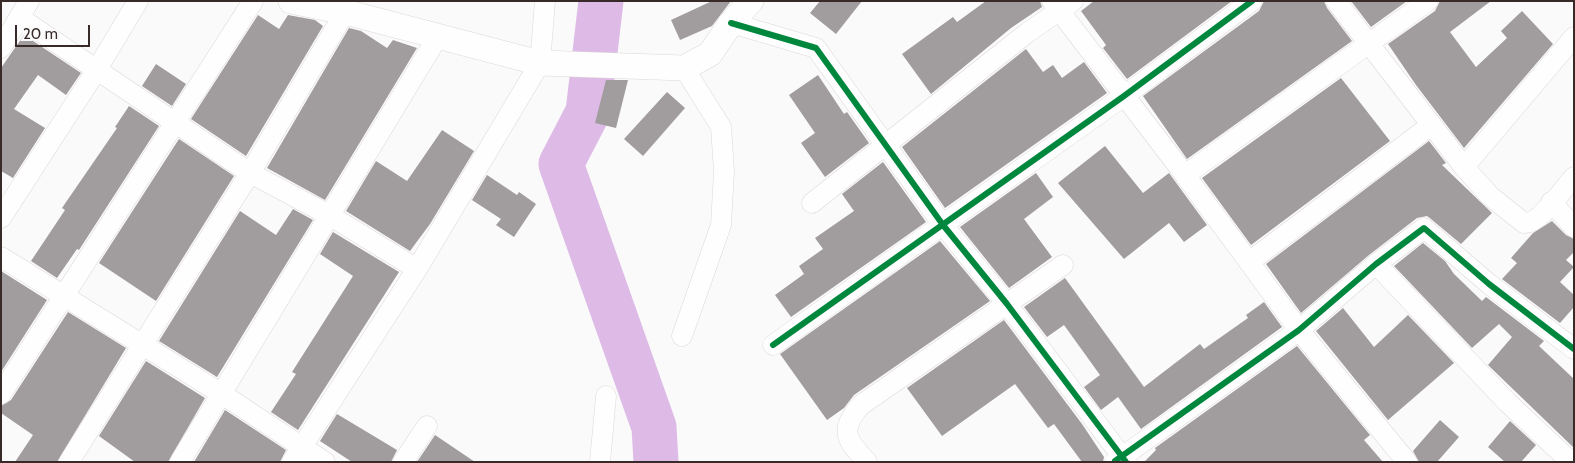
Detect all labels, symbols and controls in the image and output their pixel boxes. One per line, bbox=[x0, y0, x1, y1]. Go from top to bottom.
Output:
scale bar bbox=[18, 15, 92, 47]
text: 20 m bbox=[23, 25, 58, 43]

